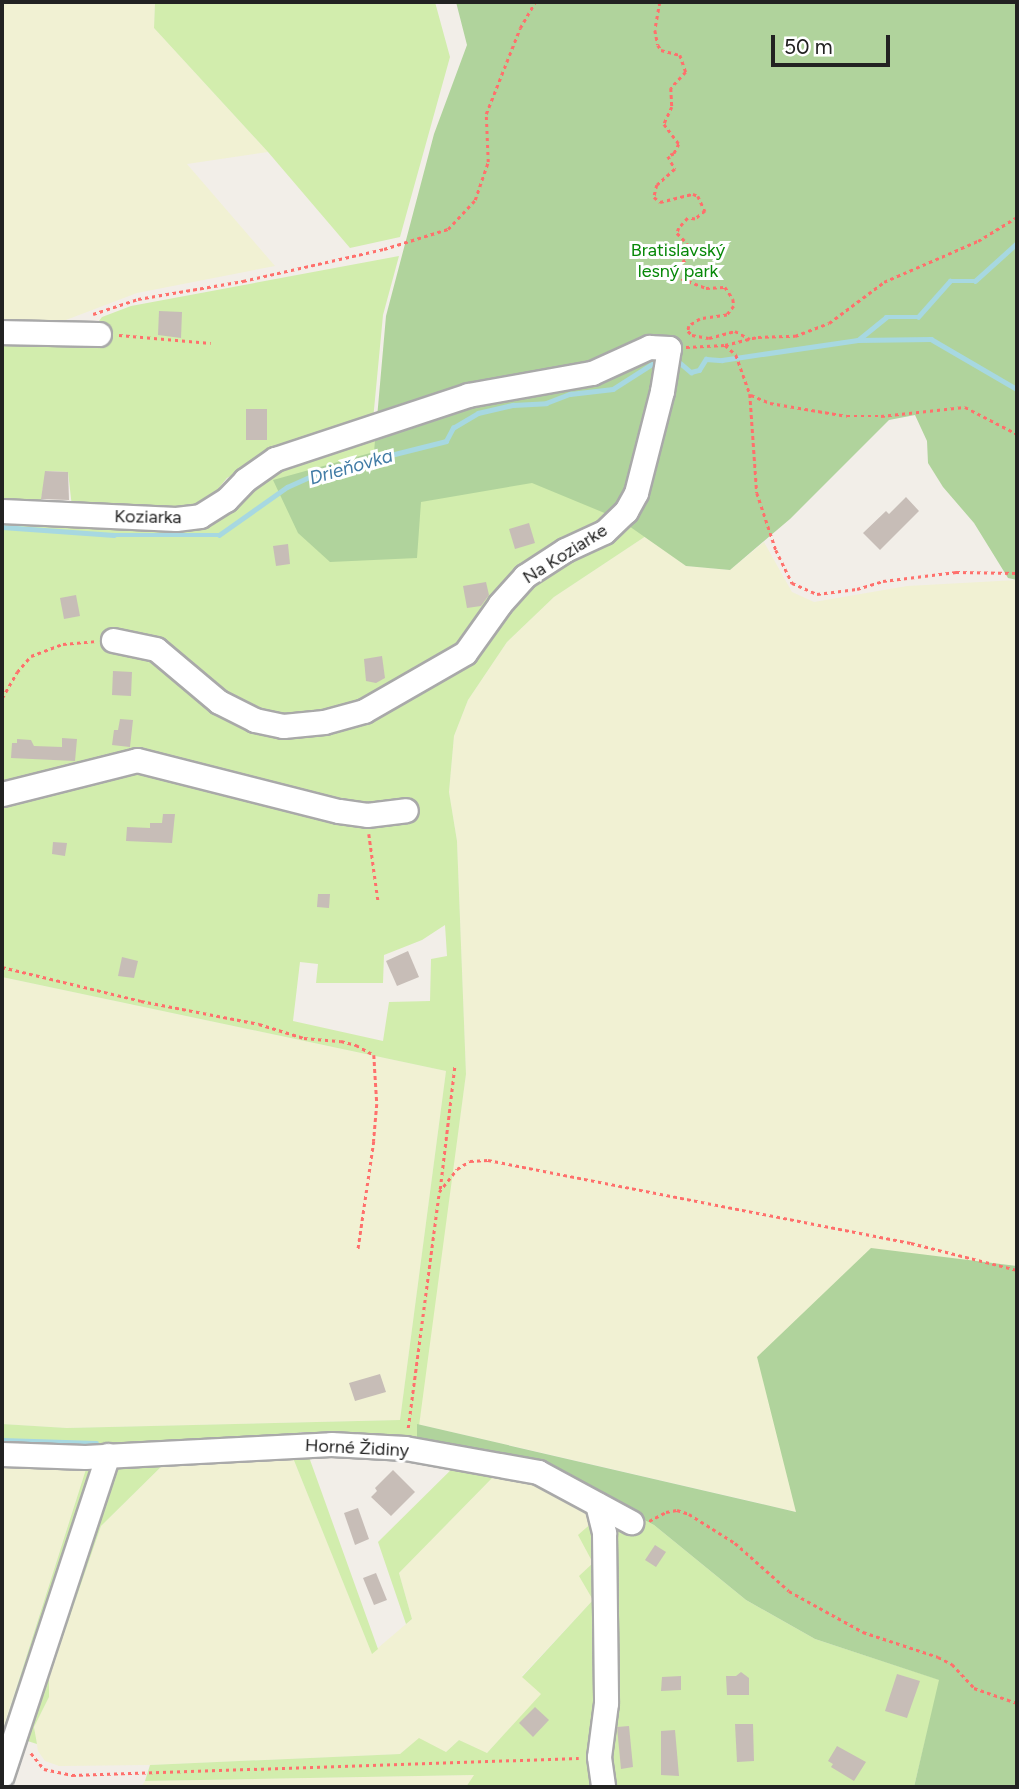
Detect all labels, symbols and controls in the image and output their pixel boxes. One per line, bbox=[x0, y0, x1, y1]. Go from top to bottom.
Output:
scale bar bbox=[774, 21, 893, 65]
text: 50 m bbox=[784, 34, 833, 59]
park label: Bratislavský lesný park bbox=[631, 240, 725, 282]
water label: Drieňovka bbox=[307, 444, 395, 490]
street label: Koziarka bbox=[114, 506, 182, 528]
street label: Na Koziarke bbox=[519, 520, 611, 588]
street label: Horné Židiny bbox=[304, 1434, 410, 1462]

